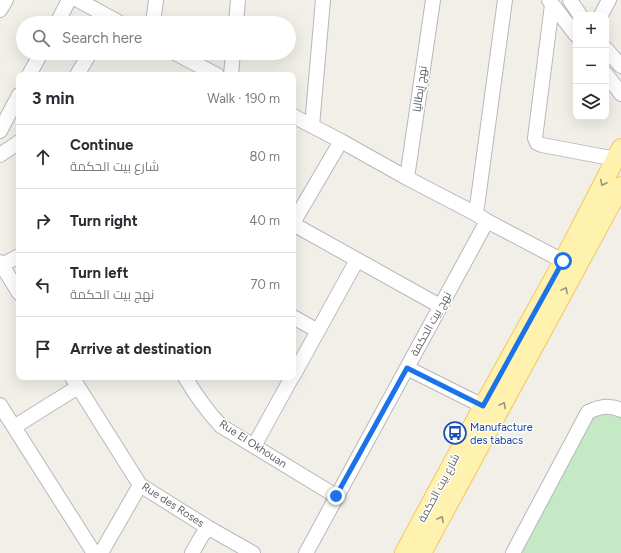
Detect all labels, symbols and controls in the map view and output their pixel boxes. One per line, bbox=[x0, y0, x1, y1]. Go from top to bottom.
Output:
map controls bbox=[573, 12, 609, 120]
button: + bbox=[573, 12, 609, 48]
search box bbox=[16, 16, 296, 60]
icon: search bbox=[30, 27, 52, 49]
text: Search here bbox=[62, 29, 142, 47]
button: − bbox=[573, 48, 609, 84]
street label: نهج إيطاليا bbox=[410, 65, 431, 113]
button: layers bbox=[573, 84, 609, 120]
text: 3 min bbox=[32, 88, 74, 108]
text: Walk · 190 m bbox=[207, 91, 280, 106]
text: Continue bbox=[70, 136, 133, 154]
icon: ahead bbox=[32, 146, 54, 168]
text: 80 m bbox=[249, 149, 280, 164]
text: شارع بيت الحكمة bbox=[70, 159, 159, 174]
one-way arrow bbox=[601, 178, 608, 186]
icon: right bbox=[32, 210, 54, 232]
text: Turn right bbox=[70, 212, 138, 230]
text: 40 m bbox=[249, 213, 280, 228]
route start bbox=[554, 252, 572, 270]
text: Turn left bbox=[70, 264, 128, 282]
icon: left bbox=[32, 274, 54, 296]
text: 70 m bbox=[250, 277, 280, 292]
text: نهج بيت الحكمة bbox=[70, 287, 154, 302]
one-way arrow bbox=[560, 287, 567, 294]
street label: نهج بيت الحكمة bbox=[408, 290, 455, 359]
icon: arrive bbox=[32, 338, 54, 360]
text: Arrive at destination bbox=[70, 340, 211, 358]
one-way arrow bbox=[498, 401, 506, 409]
street label: Rue El Okhouan bbox=[217, 417, 289, 471]
bus stop icon: Manufacture des tabacs bbox=[442, 420, 468, 446]
place label: Manufacture des tabacs bbox=[470, 421, 533, 447]
street label: شارع بيت الحكمة bbox=[416, 452, 463, 525]
street label: Rue des Roses bbox=[139, 480, 207, 530]
route end bbox=[327, 487, 345, 505]
one-way arrow bbox=[436, 516, 444, 523]

